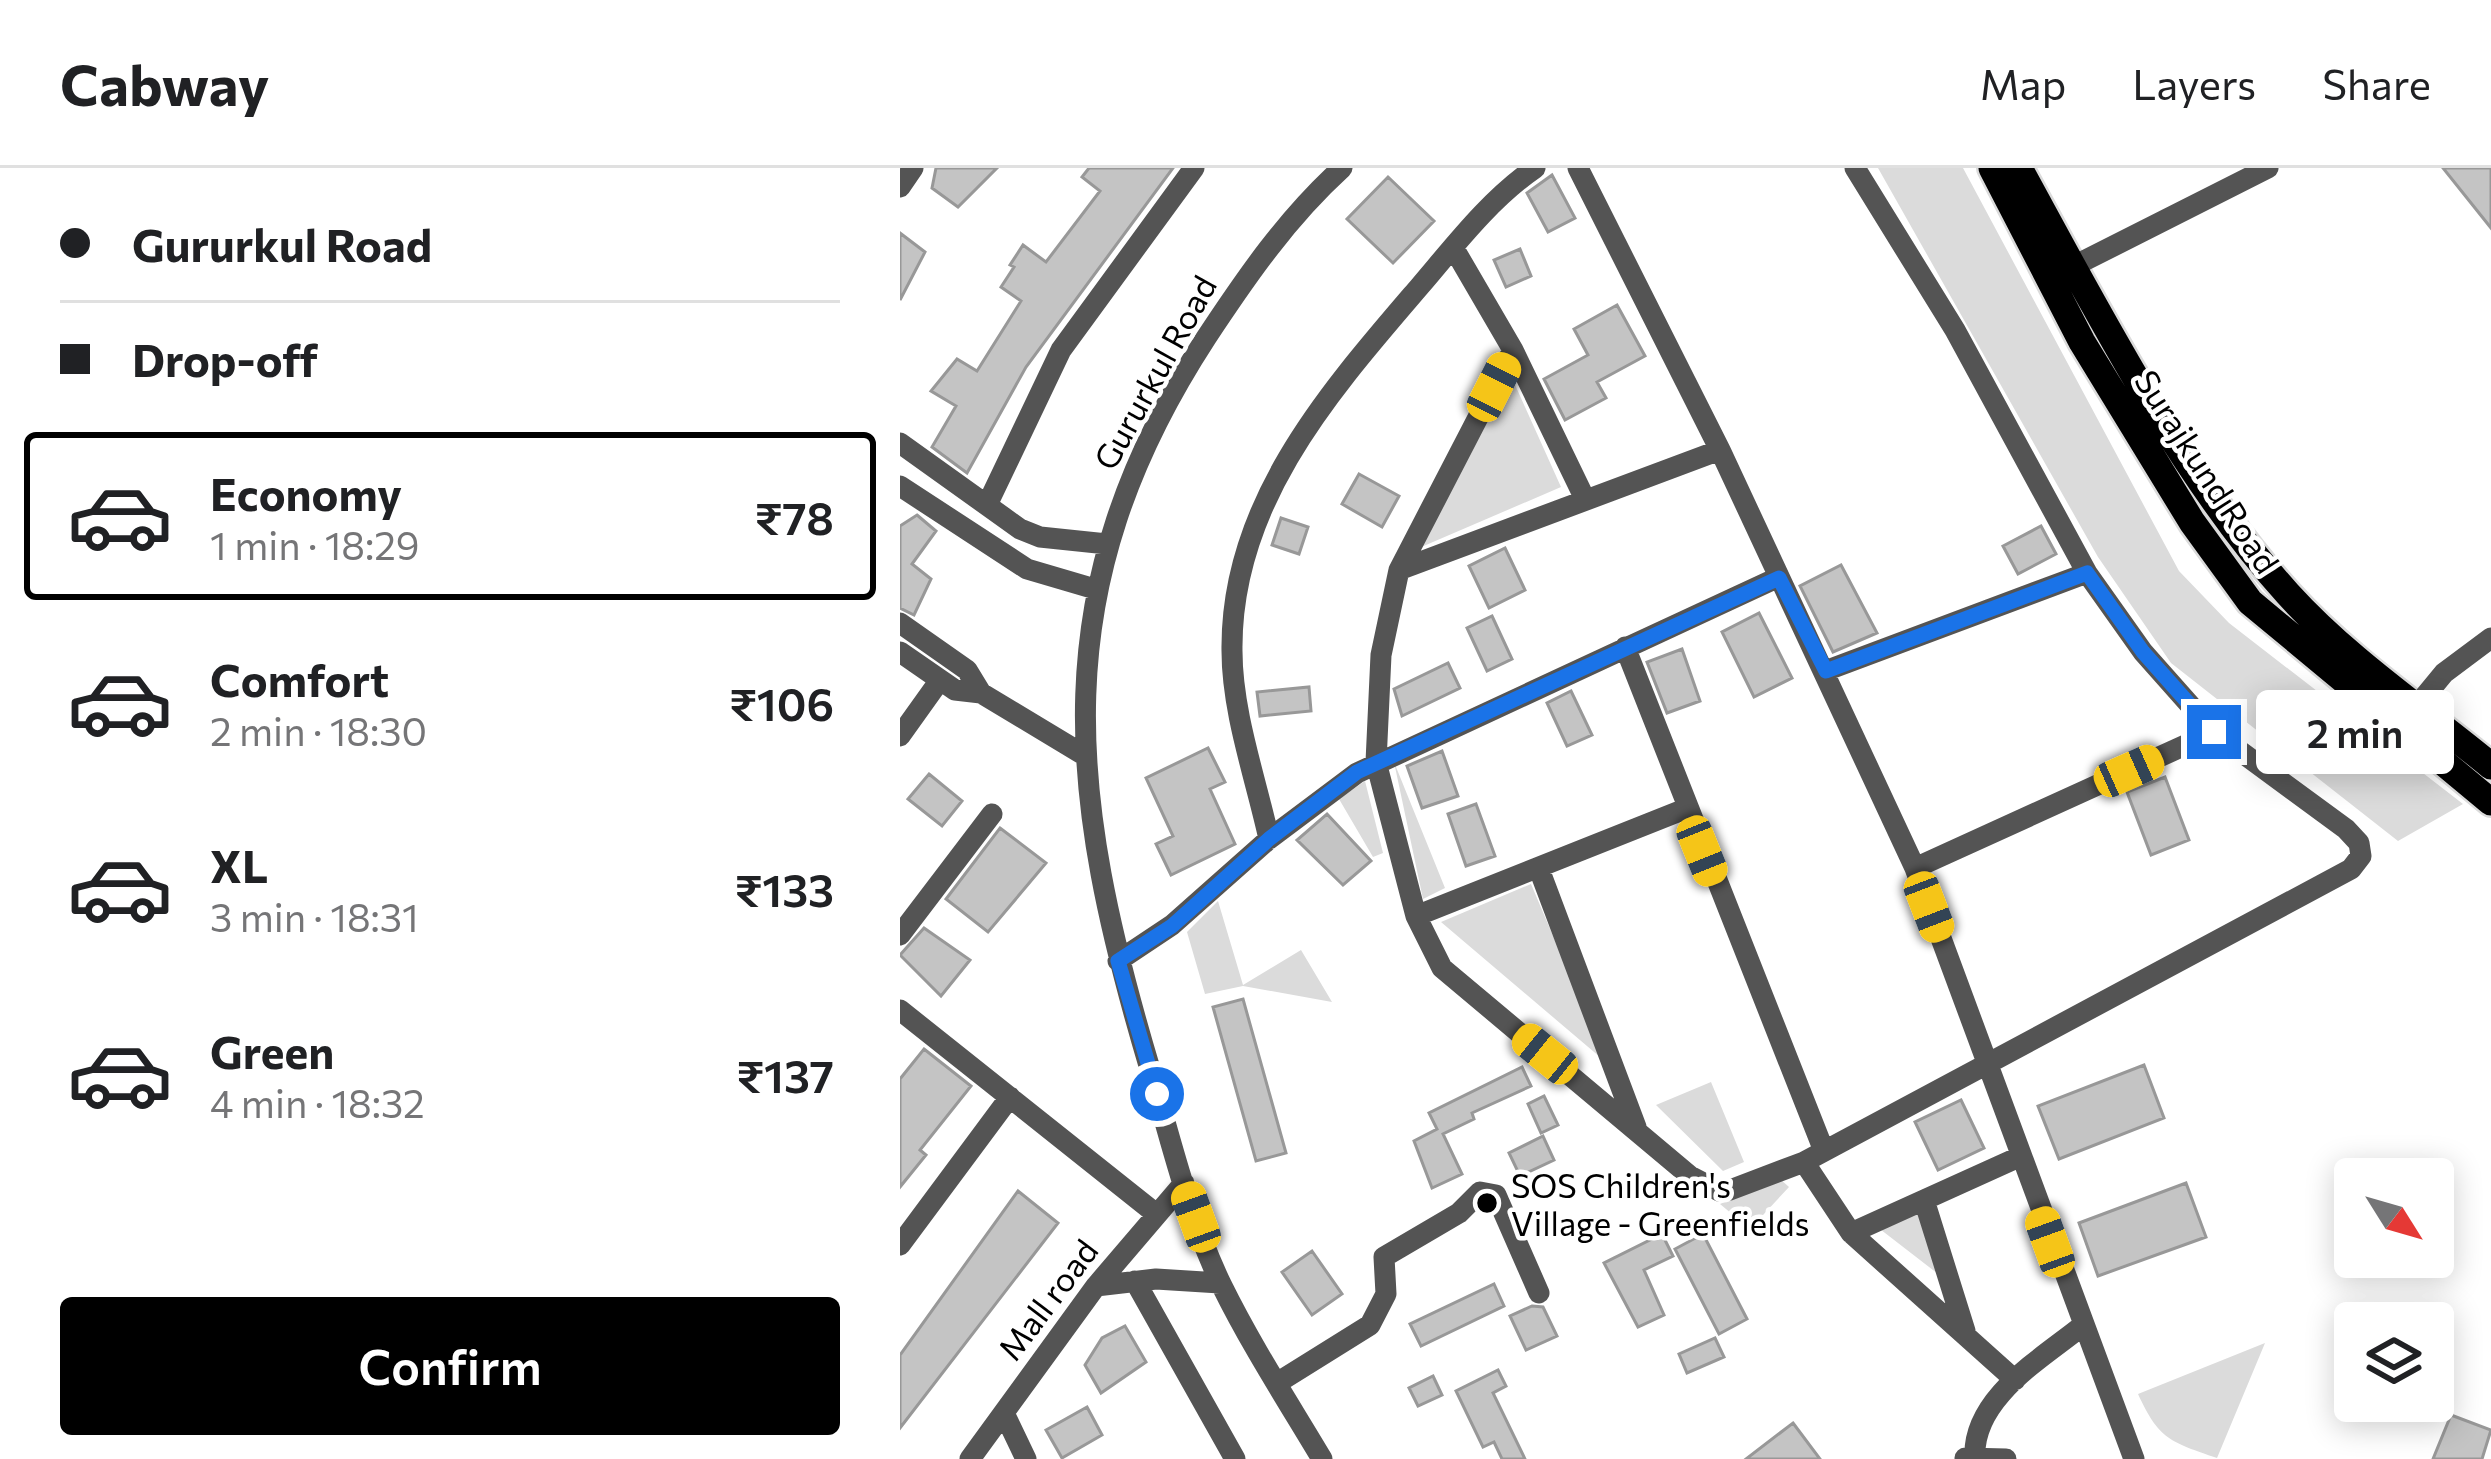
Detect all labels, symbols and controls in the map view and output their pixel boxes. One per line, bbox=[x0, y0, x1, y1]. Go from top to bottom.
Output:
text: Cabway bbox=[60, 48, 269, 118]
text: Map bbox=[1980, 57, 2066, 109]
text: Layers bbox=[2132, 57, 2256, 109]
text: Share bbox=[2322, 57, 2431, 109]
text: Gururkul Road bbox=[132, 216, 432, 271]
street label: Gururkul Road bbox=[1084, 268, 1224, 476]
text: Drop-off bbox=[132, 331, 318, 386]
car bbox=[1462, 347, 1526, 427]
street label: Surajkund Road bbox=[2127, 362, 2289, 580]
icon: car bbox=[66, 462, 174, 570]
text: Economy bbox=[210, 465, 402, 520]
text: ₹78 bbox=[755, 489, 834, 544]
text: 1 min · 18:29 bbox=[210, 520, 419, 568]
icon: car bbox=[66, 648, 174, 756]
text: Comfort bbox=[210, 651, 389, 706]
text: ₹106 bbox=[729, 675, 834, 730]
callout: 2 min bbox=[2256, 690, 2454, 774]
route end bbox=[2187, 705, 2241, 759]
text: 2 min · 18:30 bbox=[210, 706, 427, 754]
text: 2 min bbox=[2307, 708, 2403, 756]
car bbox=[2089, 740, 2169, 802]
car bbox=[1672, 811, 1732, 891]
icon: car bbox=[66, 834, 174, 942]
text: XL bbox=[210, 837, 268, 892]
text: ₹133 bbox=[735, 861, 834, 916]
car bbox=[1899, 867, 1959, 947]
text: 3 min · 18:31 bbox=[210, 892, 419, 940]
car bbox=[1506, 1017, 1584, 1091]
icon: car bbox=[66, 1020, 174, 1128]
text: Green bbox=[210, 1023, 334, 1078]
text: ₹137 bbox=[736, 1047, 834, 1102]
route start bbox=[1130, 1067, 1184, 1121]
text: 4 min · 18:32 bbox=[210, 1078, 425, 1126]
north arrow bbox=[2334, 1158, 2454, 1278]
map controls bbox=[2334, 1158, 2454, 1422]
place label: SOS Children's Village - Greenfields bbox=[1511, 1164, 1810, 1243]
car bbox=[1167, 1177, 1225, 1257]
marker: SOS Children's Village - Greenfields bbox=[1474, 1190, 1500, 1216]
car bbox=[2021, 1202, 2079, 1282]
street label: Mall road bbox=[988, 1231, 1106, 1367]
button: Confirm bbox=[60, 1297, 840, 1435]
button: layers bbox=[2334, 1302, 2454, 1422]

